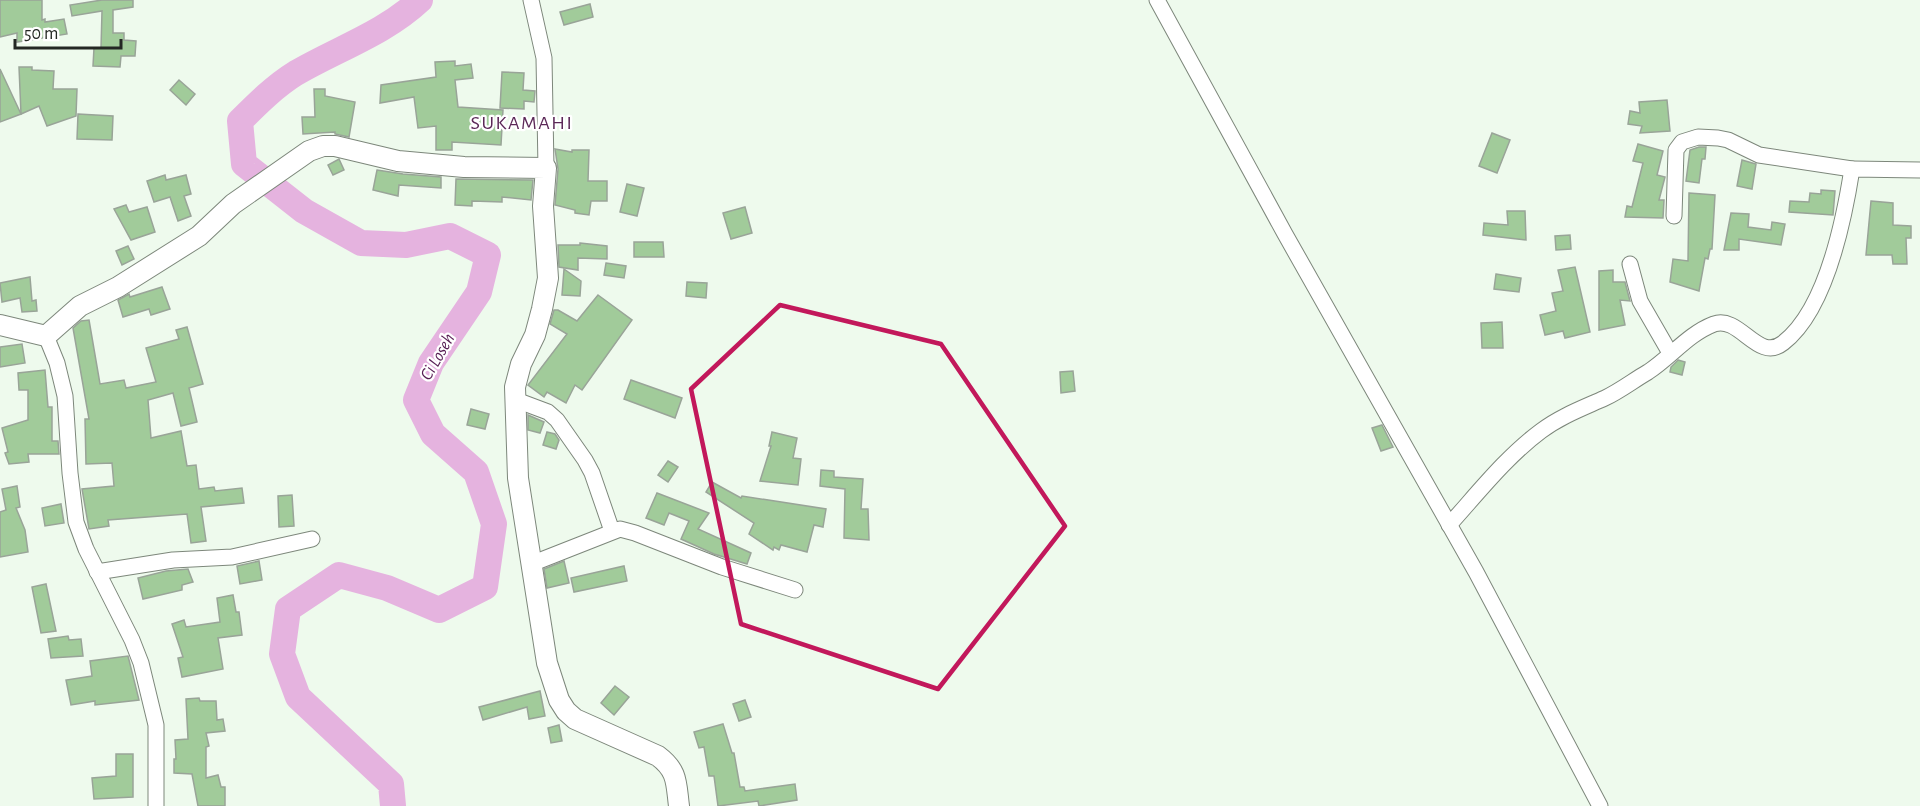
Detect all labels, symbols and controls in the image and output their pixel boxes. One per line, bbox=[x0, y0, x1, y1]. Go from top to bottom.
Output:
scale bar bbox=[15, 12, 122, 50]
text: 50 m bbox=[24, 25, 58, 43]
district label: SUKAMAHI bbox=[471, 113, 573, 133]
water label: Ci Loseh bbox=[417, 330, 459, 384]

